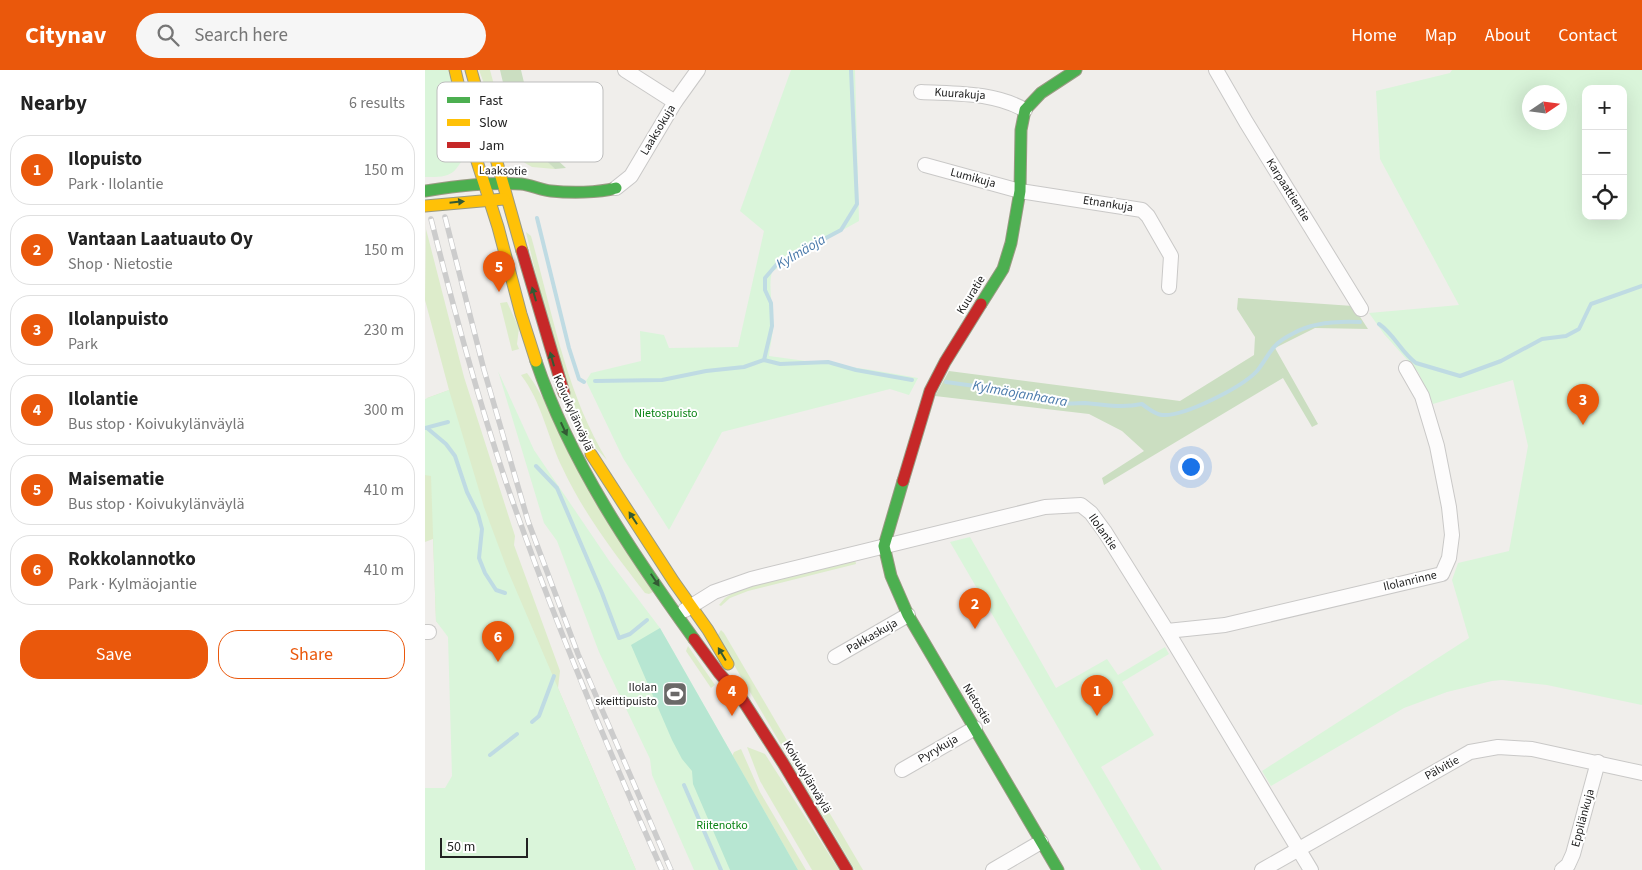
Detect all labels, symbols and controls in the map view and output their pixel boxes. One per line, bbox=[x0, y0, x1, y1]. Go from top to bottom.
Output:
search box bbox=[136, 13, 486, 58]
text: Citynav bbox=[25, 18, 106, 53]
icon: search bbox=[154, 21, 182, 49]
text: Search here bbox=[194, 22, 288, 49]
text: Home bbox=[1351, 23, 1397, 48]
text: Map bbox=[1425, 23, 1457, 48]
text: About bbox=[1485, 23, 1530, 48]
text: Contact bbox=[1558, 23, 1617, 48]
legend bbox=[437, 82, 603, 162]
street label: Kuurakuja bbox=[934, 84, 986, 104]
north arrow bbox=[1522, 85, 1567, 130]
map controls bbox=[1582, 85, 1627, 220]
button: + bbox=[1582, 85, 1627, 130]
text: Nearby bbox=[20, 88, 87, 118]
text: Fast bbox=[479, 91, 503, 111]
text: 6 results bbox=[349, 92, 405, 114]
street label: Laaksokuja bbox=[636, 101, 680, 159]
text: Slow bbox=[479, 113, 508, 133]
button: − bbox=[1582, 130, 1627, 175]
text: Jam bbox=[479, 136, 504, 156]
text: Ilopuisto bbox=[68, 146, 142, 173]
street label: Karpaattientie bbox=[1262, 155, 1314, 225]
text: 1 bbox=[33, 159, 41, 181]
text: 150 m bbox=[364, 159, 404, 181]
street label: Laaksotie bbox=[479, 162, 527, 180]
street label: Lumikuja bbox=[948, 164, 998, 192]
text: Park · Ilolantie bbox=[68, 173, 163, 195]
button: locate bbox=[1582, 175, 1627, 220]
street label: Etnankuja bbox=[1082, 192, 1134, 216]
one-way arrow bbox=[449, 198, 465, 206]
text: Vantaan Laatuauto Oy bbox=[68, 226, 253, 253]
water label: Kylmäoja bbox=[773, 230, 830, 274]
text: 2 bbox=[33, 239, 41, 261]
text: 150 m bbox=[364, 239, 404, 261]
pin: 5 bbox=[483, 251, 515, 292]
text: Shop · Nietostie bbox=[68, 253, 173, 275]
street label: Kuuratie bbox=[953, 272, 990, 318]
one-way arrow bbox=[529, 287, 537, 302]
text: Ilolanpuisto bbox=[68, 306, 168, 333]
text: 3 bbox=[33, 319, 41, 341]
text: 230 m bbox=[364, 319, 404, 341]
text: Park bbox=[68, 333, 98, 355]
one-way arrow bbox=[548, 351, 556, 366]
street label: Koivukylänväylä bbox=[549, 372, 597, 454]
water label: Kylmäojanhaara bbox=[971, 376, 1070, 412]
pin: 3 bbox=[1567, 384, 1599, 425]
text: Ilolantie bbox=[68, 386, 138, 413]
text: 4 bbox=[33, 399, 41, 421]
text: 300 m bbox=[364, 399, 404, 421]
park label: Nietospuisto bbox=[634, 405, 698, 422]
text: Bus stop · Koivukylänväylä bbox=[68, 413, 245, 435]
one-way arrow bbox=[560, 422, 568, 436]
your location bbox=[1178, 454, 1204, 480]
text: Maisematie bbox=[68, 466, 164, 493]
text: 5 bbox=[33, 479, 41, 501]
text: 410 m bbox=[364, 479, 404, 501]
text: Bus stop · Koivukylänväylä bbox=[68, 493, 245, 515]
street label: Ilolantie bbox=[1084, 510, 1122, 554]
one-way arrow bbox=[628, 512, 638, 525]
text: Rokkolannotko bbox=[68, 546, 196, 573]
text: 6 bbox=[33, 559, 41, 581]
text: 410 m bbox=[364, 559, 404, 581]
street label: Ilolanrinne bbox=[1381, 567, 1439, 595]
text: Park · Kylmäojantie bbox=[68, 573, 197, 595]
one-way arrow bbox=[650, 574, 659, 587]
pin: 2 bbox=[959, 588, 991, 629]
street label: Pakkaskuja bbox=[843, 615, 901, 657]
pin: 6 bbox=[482, 621, 514, 662]
button: Save bbox=[20, 630, 208, 679]
button: Share bbox=[218, 630, 405, 679]
one-way arrow bbox=[718, 648, 727, 661]
pin: 4 bbox=[716, 675, 748, 716]
pin: 1 bbox=[1081, 675, 1113, 716]
place label: Ilolan skeittipuisto bbox=[595, 679, 657, 710]
street label: Nietostie bbox=[958, 680, 996, 728]
sports icon: Ilolan skeittipuisto bbox=[662, 681, 688, 707]
street label: Pyrykuja bbox=[915, 731, 961, 767]
street label: Koivukylänväylä bbox=[779, 738, 835, 816]
street label: Pälvitie bbox=[1422, 752, 1462, 784]
street label: Eppilänkuja bbox=[1567, 787, 1599, 849]
park label: Riitenotko bbox=[696, 817, 748, 834]
scale bar bbox=[440, 835, 527, 858]
text: 50 m bbox=[447, 837, 475, 857]

